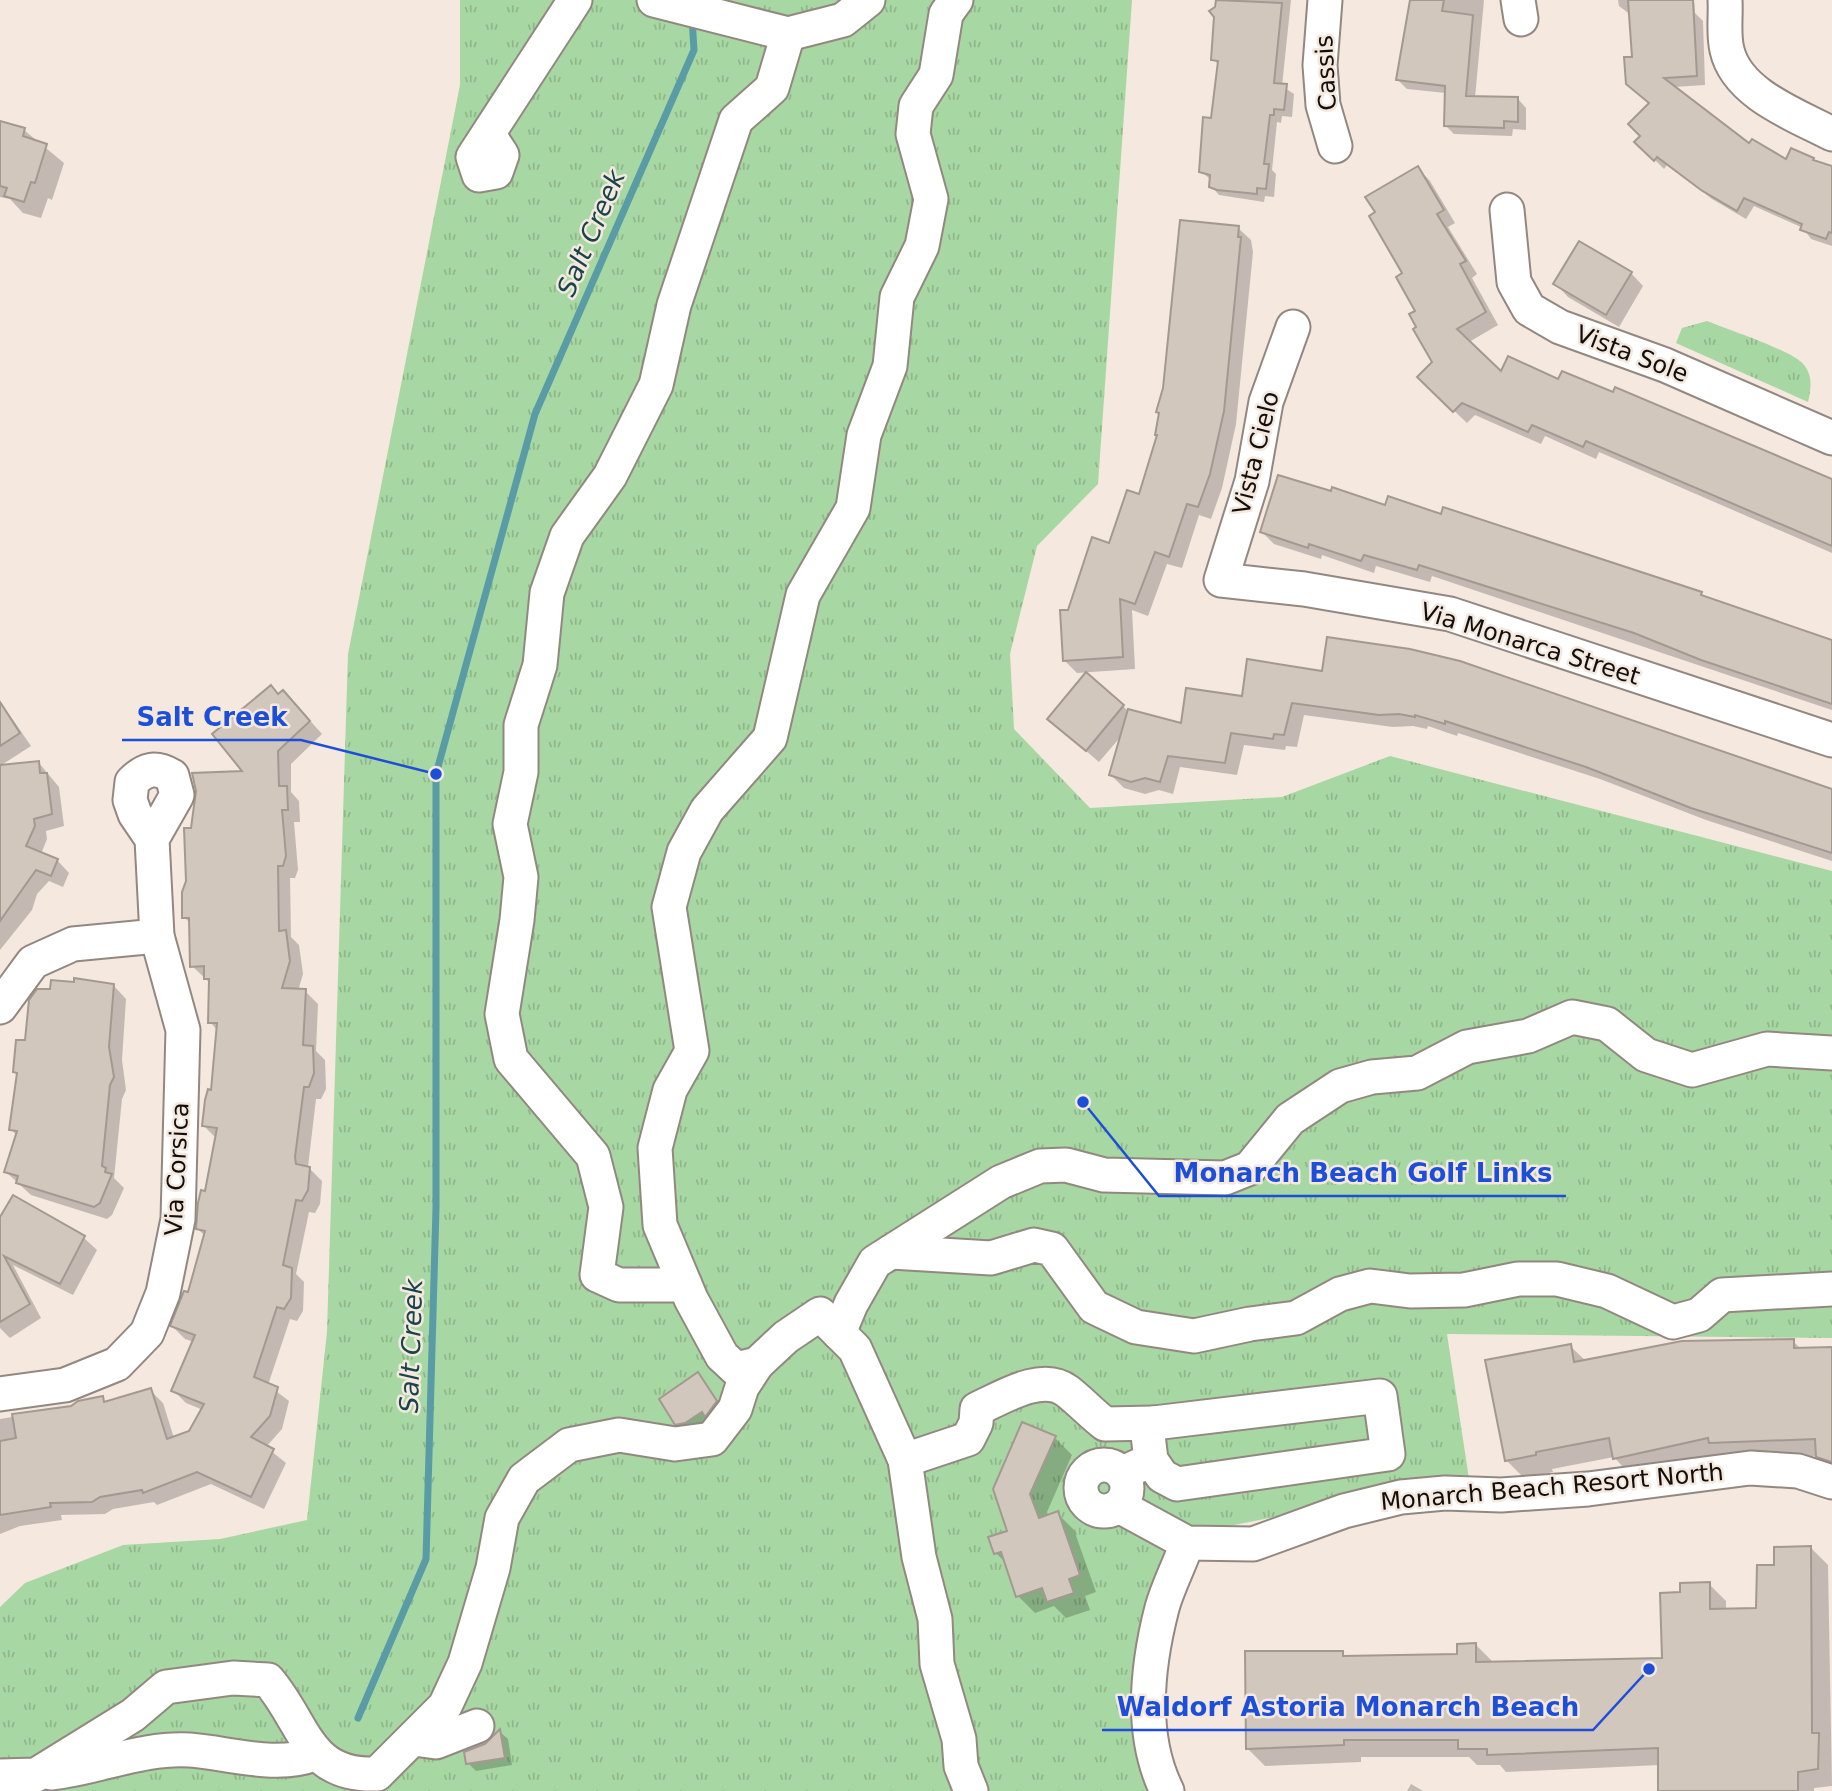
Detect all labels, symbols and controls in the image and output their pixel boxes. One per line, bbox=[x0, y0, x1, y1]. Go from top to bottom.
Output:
street label: Cassis bbox=[1310, 34, 1342, 112]
water label: Salt Creek bbox=[551, 165, 631, 301]
street label: Vista Sole bbox=[1572, 320, 1692, 388]
street label: Vista Cielo bbox=[1227, 388, 1285, 518]
street label: Via Monarca Street bbox=[1417, 597, 1643, 691]
callout: Salt Creek bbox=[122, 693, 301, 740]
text: Salt Creek bbox=[136, 702, 288, 732]
street label: Via Corsica bbox=[160, 1102, 194, 1236]
callout: Monarch Beach Golf Links bbox=[1159, 1149, 1566, 1196]
text: Monarch Beach Golf Links bbox=[1174, 1158, 1552, 1188]
water label: Salt Creek bbox=[394, 1278, 428, 1413]
street label: Monarch Beach Resort North bbox=[1379, 1458, 1725, 1516]
callout: Waldorf Astoria Monarch Beach bbox=[1102, 1683, 1593, 1730]
text: Waldorf Astoria Monarch Beach bbox=[1117, 1692, 1579, 1722]

